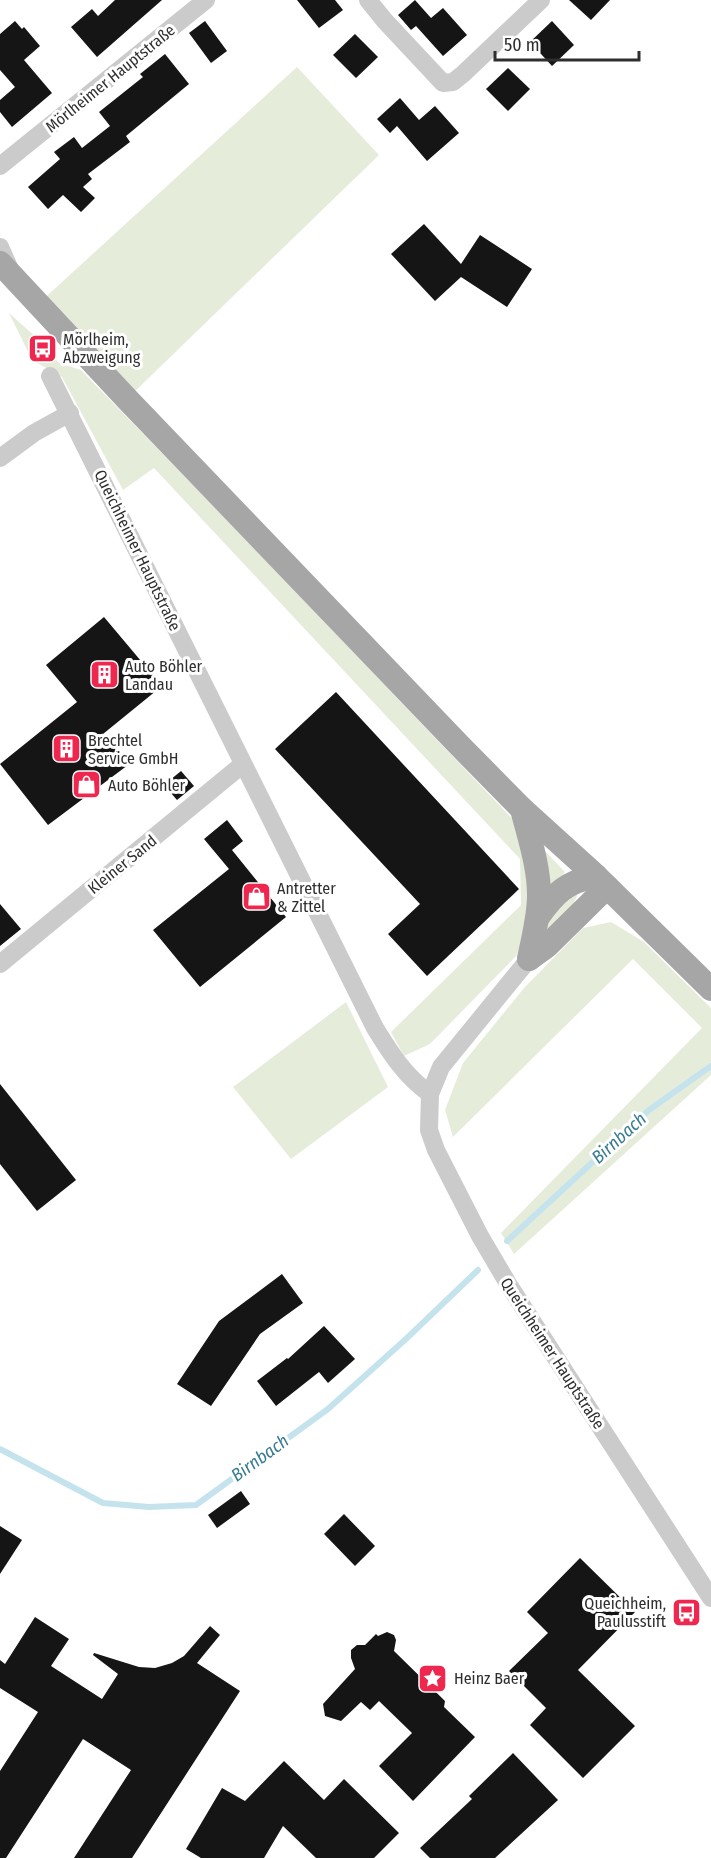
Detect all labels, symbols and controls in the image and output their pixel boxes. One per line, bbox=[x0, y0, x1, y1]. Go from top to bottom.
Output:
street label: Mörlheimer Hauptstraße bbox=[42, 20, 179, 136]
scale bar bbox=[495, 24, 639, 62]
text: 50 m bbox=[504, 34, 540, 56]
place label: Mörlheim, Abzweigung bbox=[63, 330, 141, 367]
bus stop icon: Mörlheim, Abzweigung bbox=[26, 332, 58, 364]
street label: Queichheimer Hauptstraße bbox=[90, 467, 185, 634]
place label: Auto Böhler Landau bbox=[125, 657, 203, 694]
building icon: Auto Böhler Landau bbox=[88, 659, 120, 691]
place label: Brechtel Service GmbH bbox=[88, 731, 178, 768]
building icon: Brechtel Service GmbH bbox=[51, 733, 83, 765]
shop icon: Auto Böhler bbox=[71, 769, 103, 801]
place label: Auto Böhler bbox=[108, 776, 186, 795]
street label: Kleiner Sand bbox=[84, 831, 161, 898]
place label: Antretter & Zittel bbox=[277, 879, 336, 916]
shop icon: Antretter & Zittel bbox=[240, 881, 272, 913]
water label: Birnbach bbox=[587, 1108, 651, 1168]
street label: Queichheimer Hauptstraße bbox=[497, 1274, 609, 1433]
water label: Birnbach bbox=[227, 1430, 293, 1486]
place label: Queichheim, Paulusstift bbox=[584, 1594, 667, 1631]
bus stop icon: Queichheim, Paulusstift bbox=[671, 1596, 703, 1628]
place icon: Heinz Baer bbox=[417, 1662, 449, 1694]
place label: Heinz Baer bbox=[454, 1669, 525, 1688]

